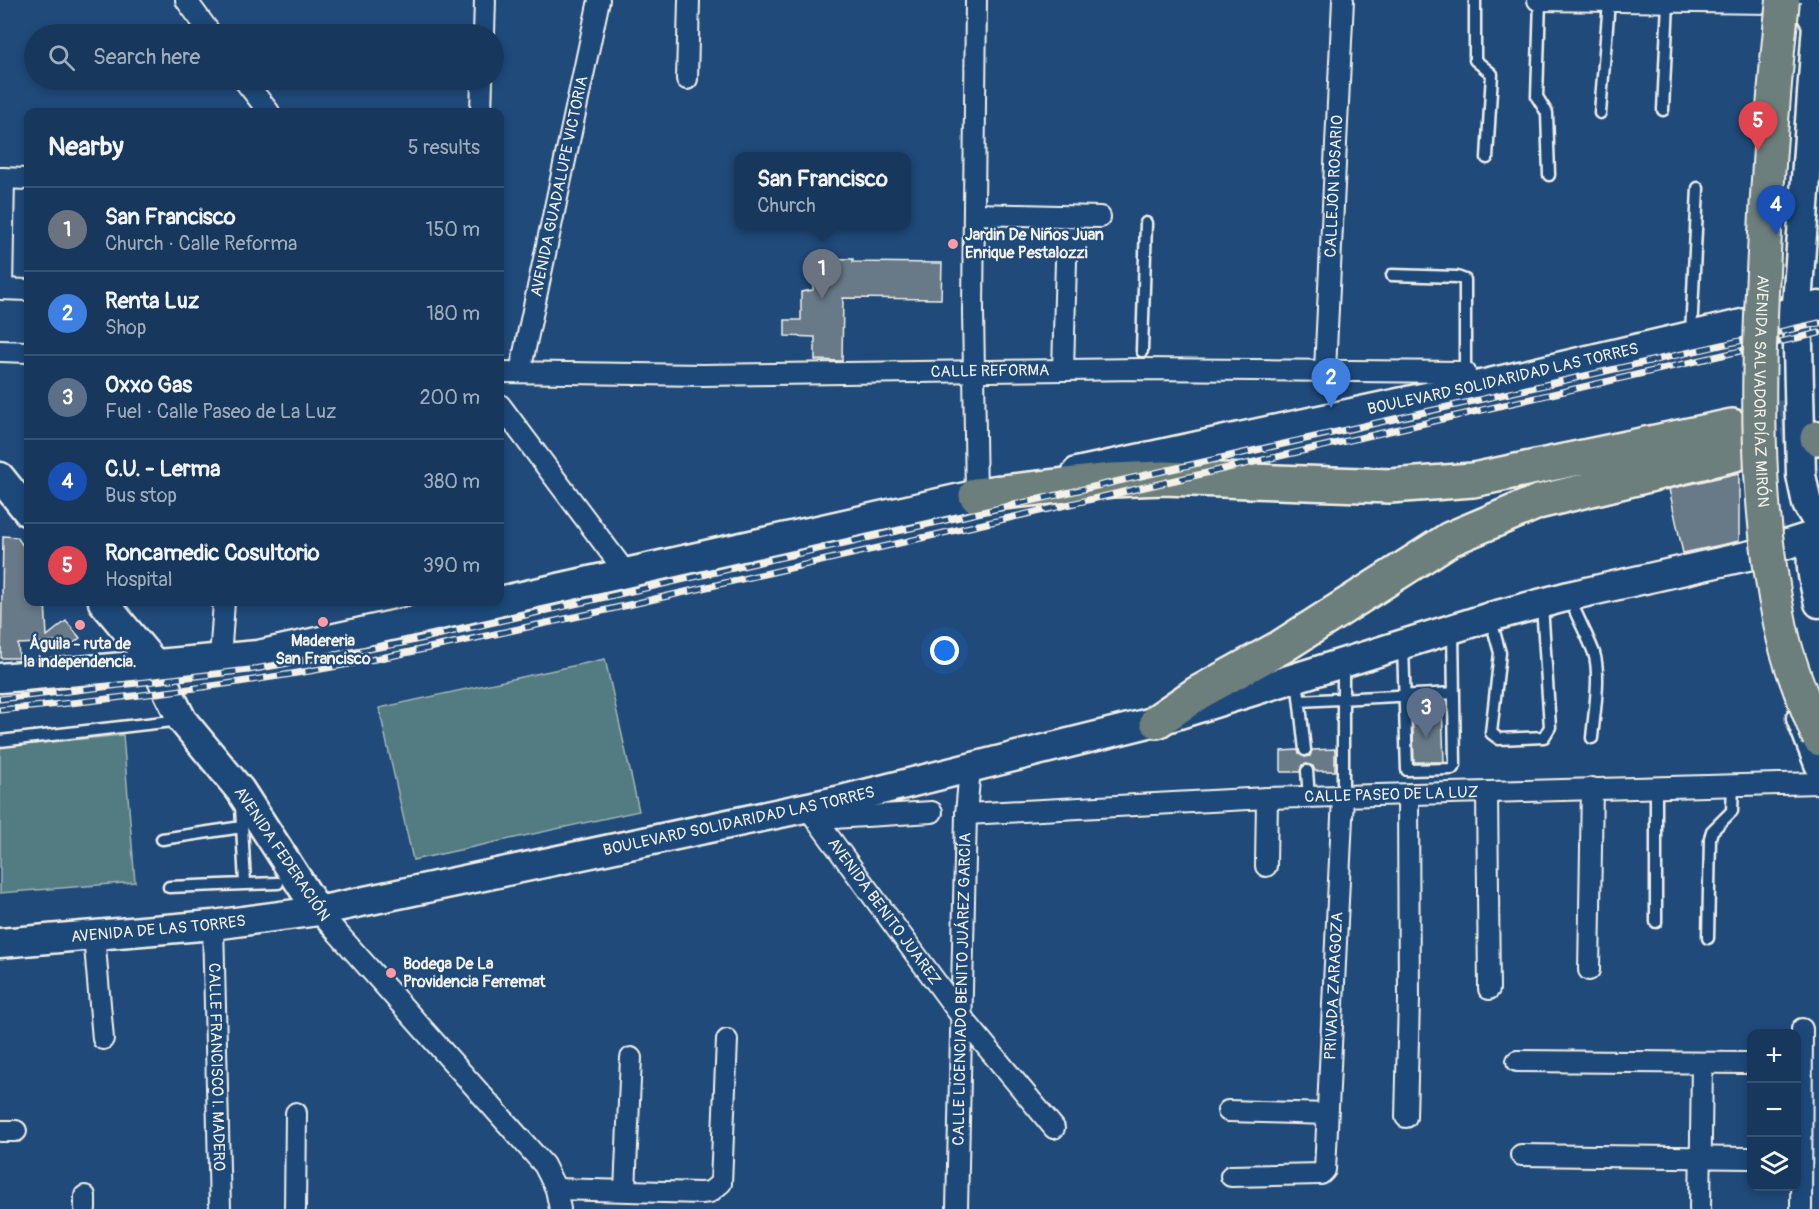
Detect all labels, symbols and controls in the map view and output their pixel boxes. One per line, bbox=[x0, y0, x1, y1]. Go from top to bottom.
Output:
search box bbox=[24, 24, 504, 90]
icon: search bbox=[45, 41, 78, 74]
text: Search here bbox=[93, 43, 200, 71]
street label: AVENIDA GUADALUPE VICTORIA bbox=[526, 74, 593, 298]
pin: 5 bbox=[1738, 102, 1778, 151]
street label: CALLEJÓN ROSARIO bbox=[1320, 115, 1347, 258]
text: Nearby bbox=[48, 131, 124, 163]
text: 5 results bbox=[408, 135, 480, 160]
popup bbox=[734, 152, 911, 230]
text: San Francisco bbox=[757, 165, 888, 193]
pin: 4 bbox=[1756, 186, 1796, 235]
text: Church bbox=[757, 193, 816, 218]
text: San Francisco bbox=[105, 203, 236, 231]
text: 1 bbox=[64, 217, 71, 242]
text: 150 m bbox=[426, 217, 480, 242]
place label: Jardin De Niños Juan Enrique Pestalozzi bbox=[965, 225, 1104, 263]
text: Church · Calle Reforma bbox=[105, 231, 297, 256]
marker: Jardin De Niños Juan Enrique Pestalozzi bbox=[946, 237, 960, 251]
pin: 1 bbox=[802, 250, 842, 299]
street label: AVENIDA SALVADOR DÍAZ MIRÓN bbox=[1749, 274, 1773, 508]
text: Renta Luz bbox=[105, 287, 199, 315]
text: 2 bbox=[62, 301, 73, 326]
text: 180 m bbox=[426, 301, 480, 326]
text: Shop bbox=[105, 315, 146, 340]
street label: BOULEVARD SOLIDARIDAD LAS TORRES bbox=[1366, 339, 1641, 419]
pin: 2 bbox=[1312, 358, 1350, 408]
street label: CALLE REFORMA bbox=[930, 360, 1049, 382]
text: Oxxo Gas bbox=[105, 371, 192, 399]
text: 3 bbox=[62, 385, 73, 410]
text: 200 m bbox=[419, 385, 480, 410]
text: Fuel · Calle Paseo de La Luz bbox=[105, 399, 337, 424]
text: C.U. - Lerma bbox=[105, 455, 220, 483]
text: 4 bbox=[62, 469, 73, 494]
text: 380 m bbox=[423, 469, 480, 494]
text: Bus stop bbox=[105, 483, 177, 508]
text: Roncamedic Cosultorio bbox=[105, 539, 320, 567]
text: 5 bbox=[62, 553, 73, 578]
text: 390 m bbox=[423, 553, 480, 578]
text: Hospital bbox=[105, 567, 172, 592]
marker: Madereria San Francisco bbox=[316, 615, 330, 629]
marker: Águila - ruta de la independencia. bbox=[73, 618, 87, 632]
place label: Madereria San Francisco bbox=[275, 631, 371, 669]
place label: Águila - ruta de la independencia. bbox=[23, 633, 137, 672]
your location bbox=[930, 636, 959, 665]
pin: 3 bbox=[1406, 688, 1446, 738]
street label: AVENIDA FEDERACIÓN bbox=[230, 782, 335, 925]
street label: BOULEVARD SOLIDARIDAD LAS TORRES bbox=[601, 782, 877, 860]
street label: CALLE PASEO DE LA LUZ bbox=[1304, 782, 1479, 807]
street label: CALLE LICENCIADO BENITO JUÁREZ GARCÍA bbox=[948, 832, 976, 1146]
street label: AVENIDA BENITO JUAREZ bbox=[823, 834, 945, 990]
street label: AVENIDA DE LAS TORRES bbox=[70, 911, 247, 947]
street label: PRIVADA ZARAGOZA bbox=[1320, 911, 1347, 1060]
place label: Bodega De La Providencia Ferremat bbox=[403, 954, 546, 992]
street label: CALLE FRANCISCO I. MADERO bbox=[204, 963, 229, 1171]
marker: Bodega De La Providencia Ferremat bbox=[384, 966, 398, 980]
map controls bbox=[1747, 1029, 1801, 1191]
button: + bbox=[1747, 1029, 1801, 1083]
button: − bbox=[1747, 1083, 1801, 1137]
button: layers bbox=[1747, 1137, 1801, 1191]

